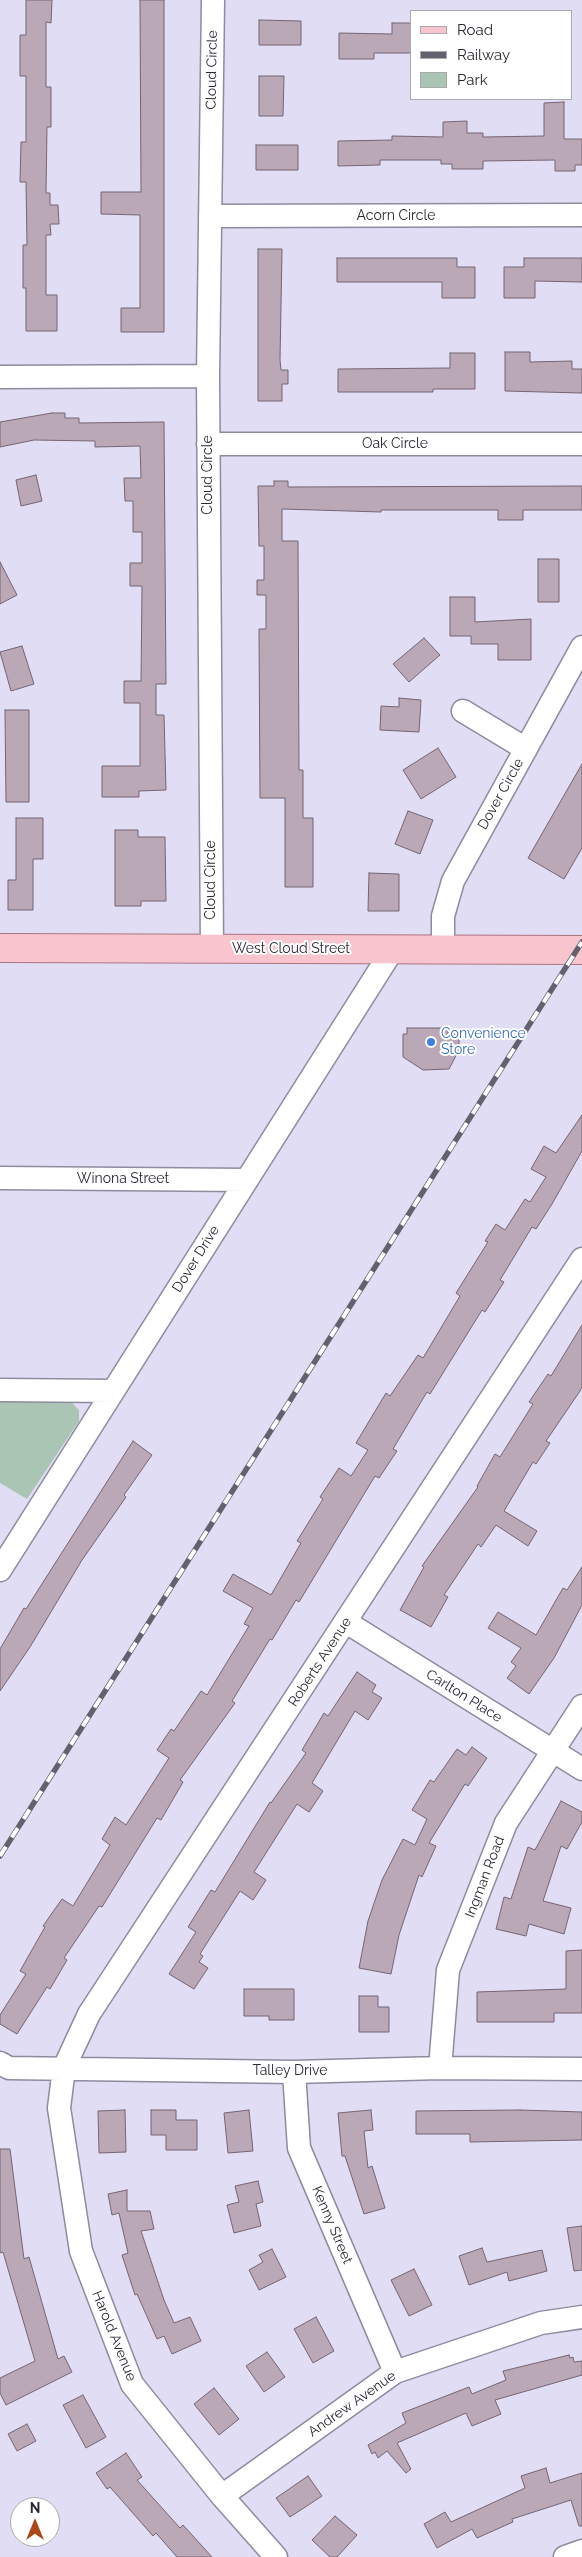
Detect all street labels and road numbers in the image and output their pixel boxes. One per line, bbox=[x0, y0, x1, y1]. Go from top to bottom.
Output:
street label: Cloud Circle bbox=[203, 30, 221, 110]
street label: Acorn Circle bbox=[357, 208, 435, 224]
street label: Cloud Circle bbox=[200, 435, 216, 515]
street label: Oak Circle bbox=[362, 436, 428, 452]
street label: Dover Circle bbox=[474, 755, 528, 833]
street label: Cloud Circle bbox=[203, 840, 219, 920]
street label: West Cloud Street bbox=[232, 941, 350, 957]
street label: Winona Street bbox=[77, 1171, 169, 1187]
street label: Dover Drive bbox=[169, 1223, 223, 1295]
street label: Roberts Avenue bbox=[285, 1614, 355, 1710]
street label: Carlton Place bbox=[423, 1666, 505, 1726]
street label: Ingman Road bbox=[462, 1834, 508, 1920]
street label: Talley Drive bbox=[253, 2063, 327, 2079]
street label: Kenny Street bbox=[308, 2184, 356, 2266]
street label: Harold Avenue bbox=[88, 2288, 140, 2384]
street label: Andrew Avenue bbox=[305, 2368, 399, 2440]

